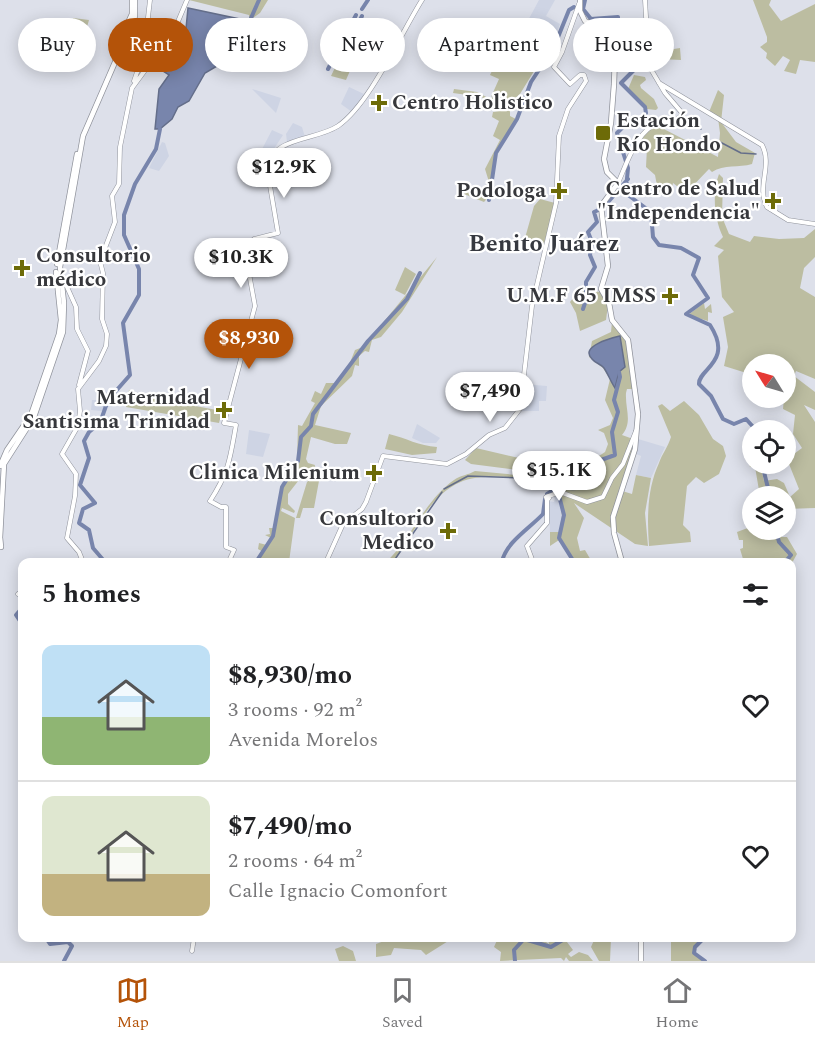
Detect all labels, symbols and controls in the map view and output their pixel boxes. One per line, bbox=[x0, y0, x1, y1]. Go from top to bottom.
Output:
chip: Buy bbox=[18, 18, 96, 72]
chip: Rent bbox=[108, 18, 193, 72]
chip: Filters bbox=[205, 18, 308, 72]
chip: New bbox=[320, 18, 405, 72]
chip: Apartment bbox=[417, 18, 561, 72]
chip: House bbox=[573, 18, 674, 72]
place label: Centro Holistico bbox=[392, 87, 553, 119]
marker: Centro Holistico bbox=[370, 94, 388, 112]
place label: Estación Río Hondo bbox=[616, 105, 721, 161]
marker: Estación Río Hondo bbox=[594, 124, 612, 142]
pin: $12.9K bbox=[235, 148, 333, 199]
text: $12.9K bbox=[251, 152, 317, 182]
place label: Centro de Salud "Independencia" bbox=[597, 173, 760, 229]
place label: Podologa bbox=[456, 175, 546, 207]
marker: Podologa bbox=[550, 182, 568, 200]
marker: Centro de Salud "Independencia" bbox=[764, 192, 782, 210]
district label: Benito Juárez bbox=[468, 226, 620, 262]
pin: $10.3K bbox=[192, 238, 290, 289]
place label: Consultorio médico bbox=[36, 240, 151, 296]
text: $10.3K bbox=[208, 242, 274, 272]
marker: Consultorio médico bbox=[13, 259, 31, 277]
place label: U.M.F 65 IMSS bbox=[506, 280, 656, 312]
marker: U.M.F 65 IMSS bbox=[661, 287, 679, 305]
pin: $8,930 bbox=[200, 319, 298, 370]
text: $8,930 bbox=[218, 323, 280, 353]
north arrow bbox=[742, 354, 796, 408]
map controls bbox=[742, 354, 796, 540]
pin: $7,490 bbox=[441, 372, 539, 423]
text: $7,490 bbox=[459, 376, 521, 406]
place label: Maternidad Santisima Trinidad bbox=[22, 382, 210, 438]
marker: Maternidad Santisima Trinidad bbox=[215, 401, 233, 419]
button: locate bbox=[742, 420, 796, 474]
pin: $15.1K bbox=[510, 451, 608, 502]
text: $15.1K bbox=[526, 455, 592, 485]
place label: Clinica Milenium bbox=[189, 457, 360, 489]
marker: Clinica Milenium bbox=[365, 464, 383, 482]
button: layers bbox=[742, 486, 796, 540]
place label: Consultorio Medico bbox=[319, 503, 434, 559]
marker: Consultorio Medico bbox=[439, 522, 457, 540]
text: 5 homes bbox=[42, 574, 141, 614]
icon: filters bbox=[739, 578, 772, 611]
text: $8,930/mo bbox=[228, 655, 352, 695]
icon: home bbox=[90, 669, 162, 741]
icon: heart bbox=[739, 689, 772, 722]
text: 3 rooms · 92 m² bbox=[228, 695, 362, 725]
text: Avenida Morelos bbox=[228, 725, 378, 755]
text: $7,490/mo bbox=[228, 806, 352, 846]
icon: home bbox=[90, 820, 162, 892]
icon: heart bbox=[739, 840, 772, 873]
text: 2 rooms · 64 m² bbox=[228, 846, 362, 876]
text: Calle Ignacio Comonfort bbox=[228, 876, 448, 906]
tab: Map bbox=[116, 974, 149, 1034]
tab: Saved bbox=[382, 974, 423, 1034]
tab: Home bbox=[656, 974, 699, 1034]

